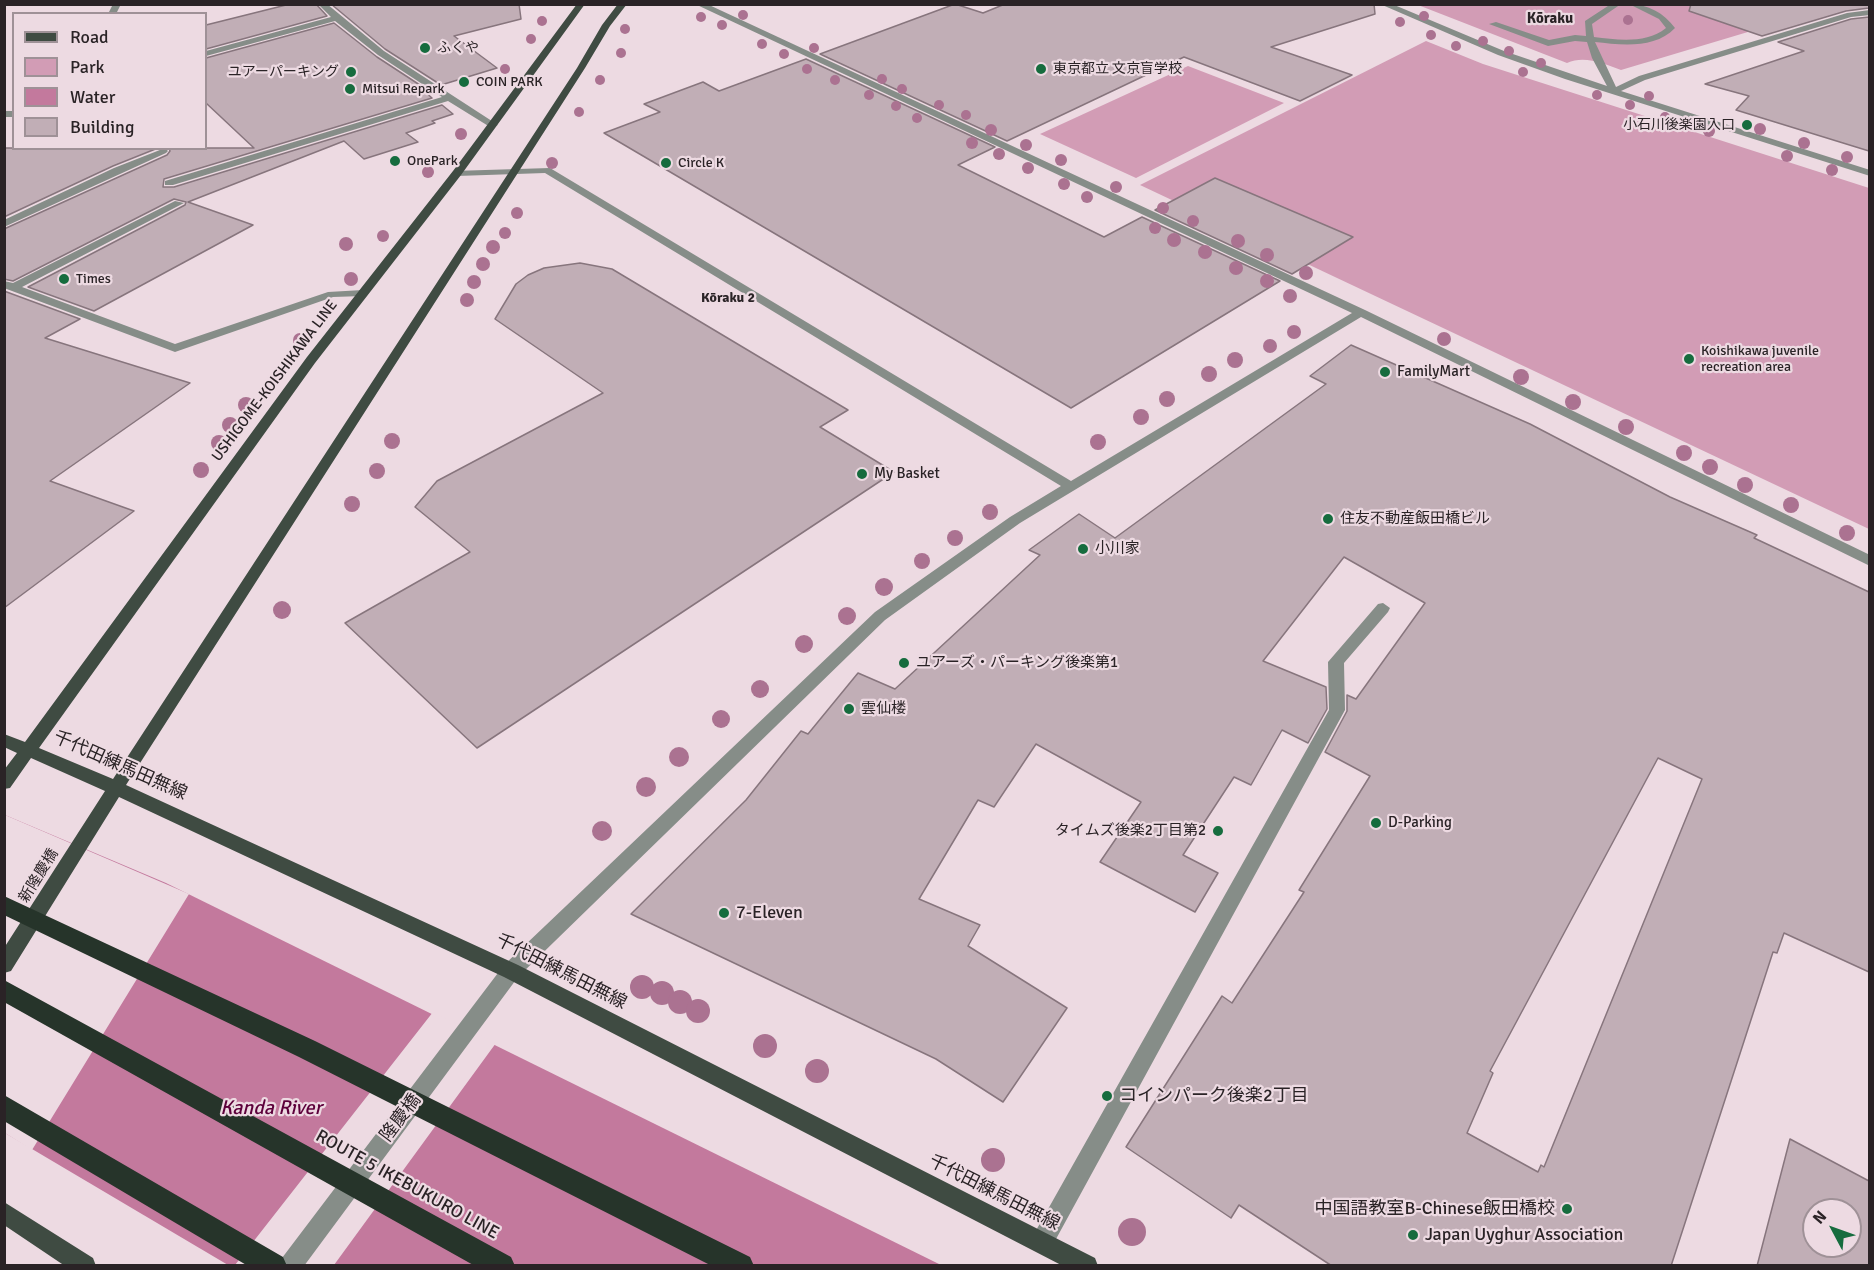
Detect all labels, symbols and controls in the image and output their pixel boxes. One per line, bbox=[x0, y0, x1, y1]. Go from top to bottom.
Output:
district label: Kōraku bbox=[1527, 10, 1573, 28]
legend bbox=[12, 12, 207, 150]
text: Road bbox=[70, 26, 109, 48]
place label: ふくや bbox=[437, 40, 479, 56]
marker: ふくや bbox=[418, 41, 432, 55]
text: Park bbox=[70, 56, 105, 78]
place label: 東京都立 文京盲学校 bbox=[1053, 61, 1182, 77]
marker: 東京都立 文京盲学校 bbox=[1034, 62, 1048, 76]
place label: ユアーパーキング bbox=[228, 64, 339, 80]
marker: ユアーパーキング bbox=[344, 65, 358, 79]
place label: COIN PARK bbox=[476, 74, 543, 90]
marker: COIN PARK bbox=[457, 75, 471, 89]
place label: Mitsui Repark bbox=[362, 81, 444, 97]
marker: Mitsui Repark bbox=[343, 82, 357, 96]
text: Water bbox=[70, 86, 115, 108]
text: Building bbox=[70, 116, 134, 138]
place label: 小石川後楽園入口 bbox=[1623, 117, 1735, 133]
marker: 小石川後楽園入口 bbox=[1740, 118, 1754, 132]
place label: OnePark bbox=[407, 153, 458, 169]
marker: OnePark bbox=[388, 154, 402, 168]
place label: Circle K bbox=[678, 155, 724, 171]
marker: Circle K bbox=[659, 156, 673, 170]
place label: Times bbox=[76, 271, 111, 287]
marker: Times bbox=[57, 272, 71, 286]
district label: Kōraku 2 bbox=[701, 290, 755, 306]
street label: USHIGOME-KOISHIKAWA LINE bbox=[208, 297, 342, 465]
place label: Koishikawa juvenile recreation area bbox=[1701, 343, 1819, 376]
marker: Koishikawa juvenile recreation area bbox=[1682, 352, 1696, 366]
place label: FamilyMart bbox=[1397, 363, 1470, 381]
marker: FamilyMart bbox=[1378, 365, 1392, 379]
place label: My Basket bbox=[874, 465, 940, 483]
marker: My Basket bbox=[855, 467, 869, 481]
place label: 住友不動産飯田橋ビル bbox=[1340, 510, 1490, 528]
marker: 住友不動産飯田橋ビル bbox=[1321, 512, 1335, 526]
place label: 小川家 bbox=[1095, 540, 1140, 558]
marker: 小川家 bbox=[1076, 542, 1090, 556]
place label: ユアーズ・パーキング後楽第1 bbox=[916, 654, 1118, 672]
marker: ユアーズ・パーキング後楽第1 bbox=[897, 656, 911, 670]
place label: 雲仙楼 bbox=[861, 700, 906, 718]
marker: 雲仙楼 bbox=[842, 702, 856, 716]
street label: 千代田練馬田無線 bbox=[50, 727, 190, 805]
place label: D-Parking bbox=[1388, 814, 1452, 832]
marker: D-Parking bbox=[1369, 816, 1383, 830]
place label: タイムズ後楽2丁目第2 bbox=[1055, 822, 1206, 840]
marker: タイムズ後楽2丁目第2 bbox=[1211, 824, 1225, 838]
street label: 新隆慶橋 bbox=[15, 846, 63, 906]
place label: 7-Eleven bbox=[736, 902, 803, 924]
marker: 7-Eleven bbox=[717, 906, 731, 920]
street label: 千代田練馬田無線 bbox=[492, 930, 630, 1014]
place label: コインパーク後楽2丁目 bbox=[1119, 1085, 1309, 1107]
marker: コインパーク後楽2丁目 bbox=[1100, 1089, 1114, 1103]
street label: 隆慶橋 bbox=[376, 1090, 426, 1146]
water label: Kanda River bbox=[220, 1097, 322, 1121]
street label: ROUTE 5 IKEBUKURO LINE bbox=[312, 1126, 502, 1244]
street label: 千代田練馬田無線 bbox=[925, 1151, 1063, 1235]
place label: 中国語教室B-Chinese飯田橋校 bbox=[1315, 1198, 1555, 1220]
north arrow bbox=[1802, 1198, 1862, 1258]
marker: 中国語教室B-Chinese飯田橋校 bbox=[1560, 1202, 1574, 1216]
text: N bbox=[1809, 1207, 1831, 1228]
place label: Japan Uyghur Association bbox=[1425, 1224, 1623, 1246]
marker: Japan Uyghur Association bbox=[1406, 1228, 1420, 1242]

